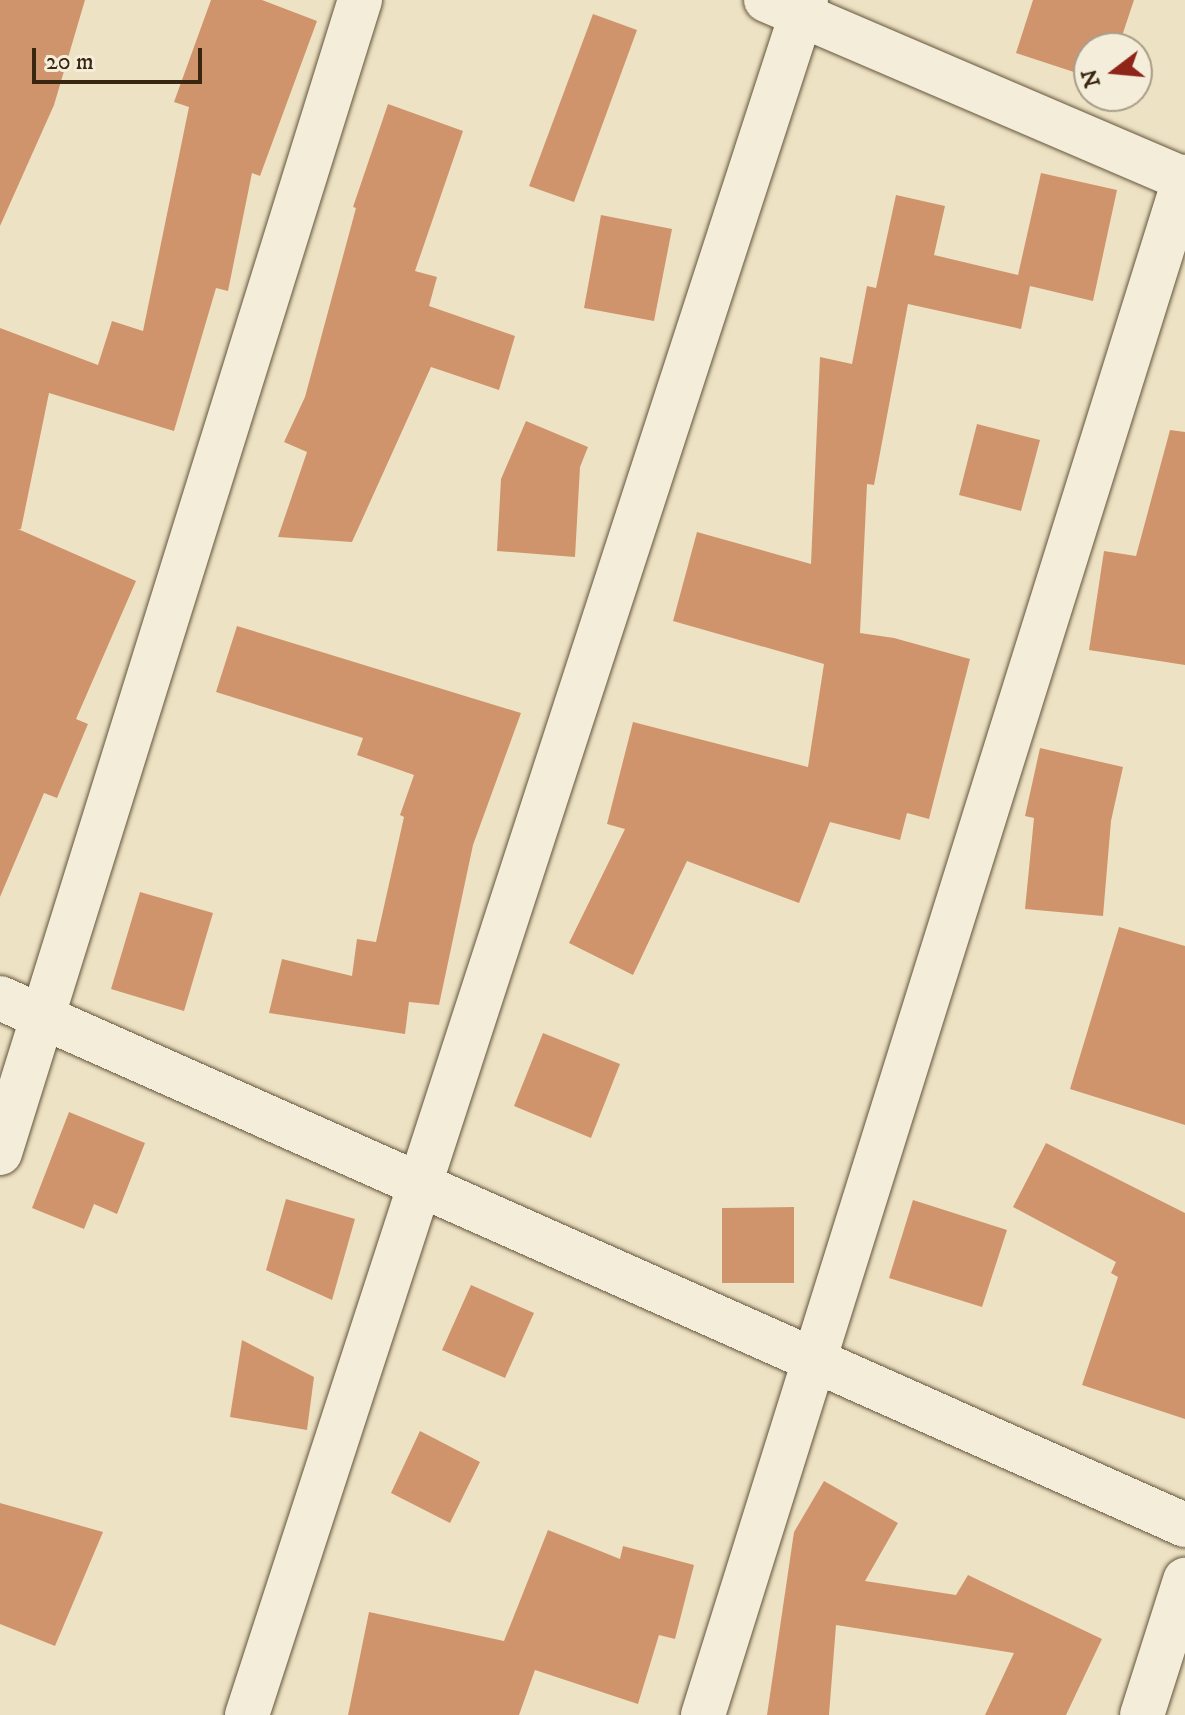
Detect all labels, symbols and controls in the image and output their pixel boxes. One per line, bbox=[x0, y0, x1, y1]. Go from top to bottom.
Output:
scale bar bbox=[36, 32, 206, 82]
north arrow bbox=[1073, 32, 1153, 112]
text: 20 m bbox=[46, 47, 94, 77]
text: N bbox=[1076, 66, 1107, 91]

